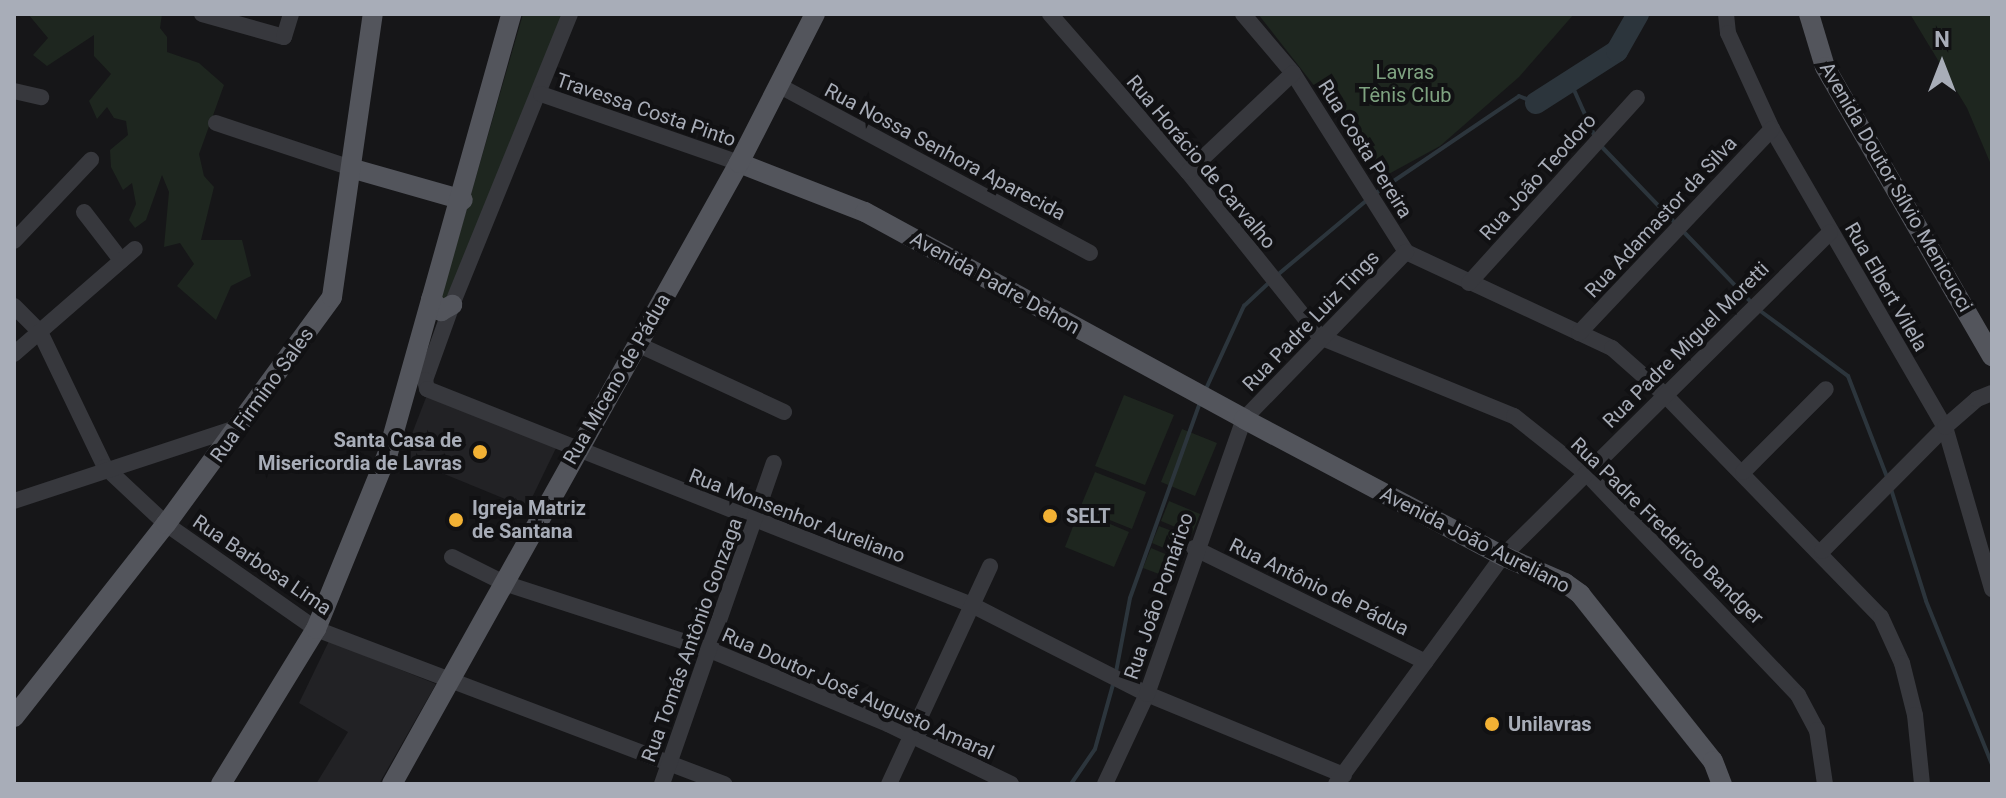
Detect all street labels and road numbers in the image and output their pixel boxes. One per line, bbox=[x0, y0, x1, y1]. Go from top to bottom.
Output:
street label: Avenida Doutor Sílvio Menicucci bbox=[1814, 58, 1978, 316]
street label: Travessa Costa Pinto bbox=[553, 68, 739, 152]
street label: Rua Horácio de Carvalho bbox=[1121, 70, 1281, 254]
street label: Rua Costa Pereira bbox=[1313, 75, 1417, 223]
street label: Rua Nossa Senhora Aparecida bbox=[820, 78, 1070, 226]
street label: Rua João Teodoro bbox=[1475, 109, 1601, 245]
street label: Rua Adamastor da Silva bbox=[1580, 131, 1742, 303]
street label: Rua Elbert Vilela bbox=[1839, 218, 1933, 356]
street label: Avenida Padre Dehon bbox=[906, 227, 1084, 339]
street label: Rua Padre Luiz Tings bbox=[1238, 246, 1384, 396]
street label: Rua Padre Miguel Moretti bbox=[1598, 257, 1774, 433]
street label: Rua Miceno de Pádua bbox=[558, 289, 676, 469]
street label: Rua Firmino Sales bbox=[205, 323, 319, 467]
street label: Rua Padre Frederico Bandger bbox=[1566, 433, 1768, 629]
street label: Rua Monsenhor Aureliano bbox=[686, 464, 908, 568]
street label: Avenida João Aureliano bbox=[1376, 482, 1574, 598]
street label: Rua João Pomárico bbox=[1119, 509, 1199, 683]
street label: Rua Barbosa Lima bbox=[188, 510, 336, 620]
street label: Rua Tomás Antônio Gonzaga bbox=[637, 515, 747, 765]
street label: Rua Antônio de Pádua bbox=[1225, 533, 1413, 641]
street label: Rua Doutor José Augusto Amaral bbox=[718, 623, 998, 765]

